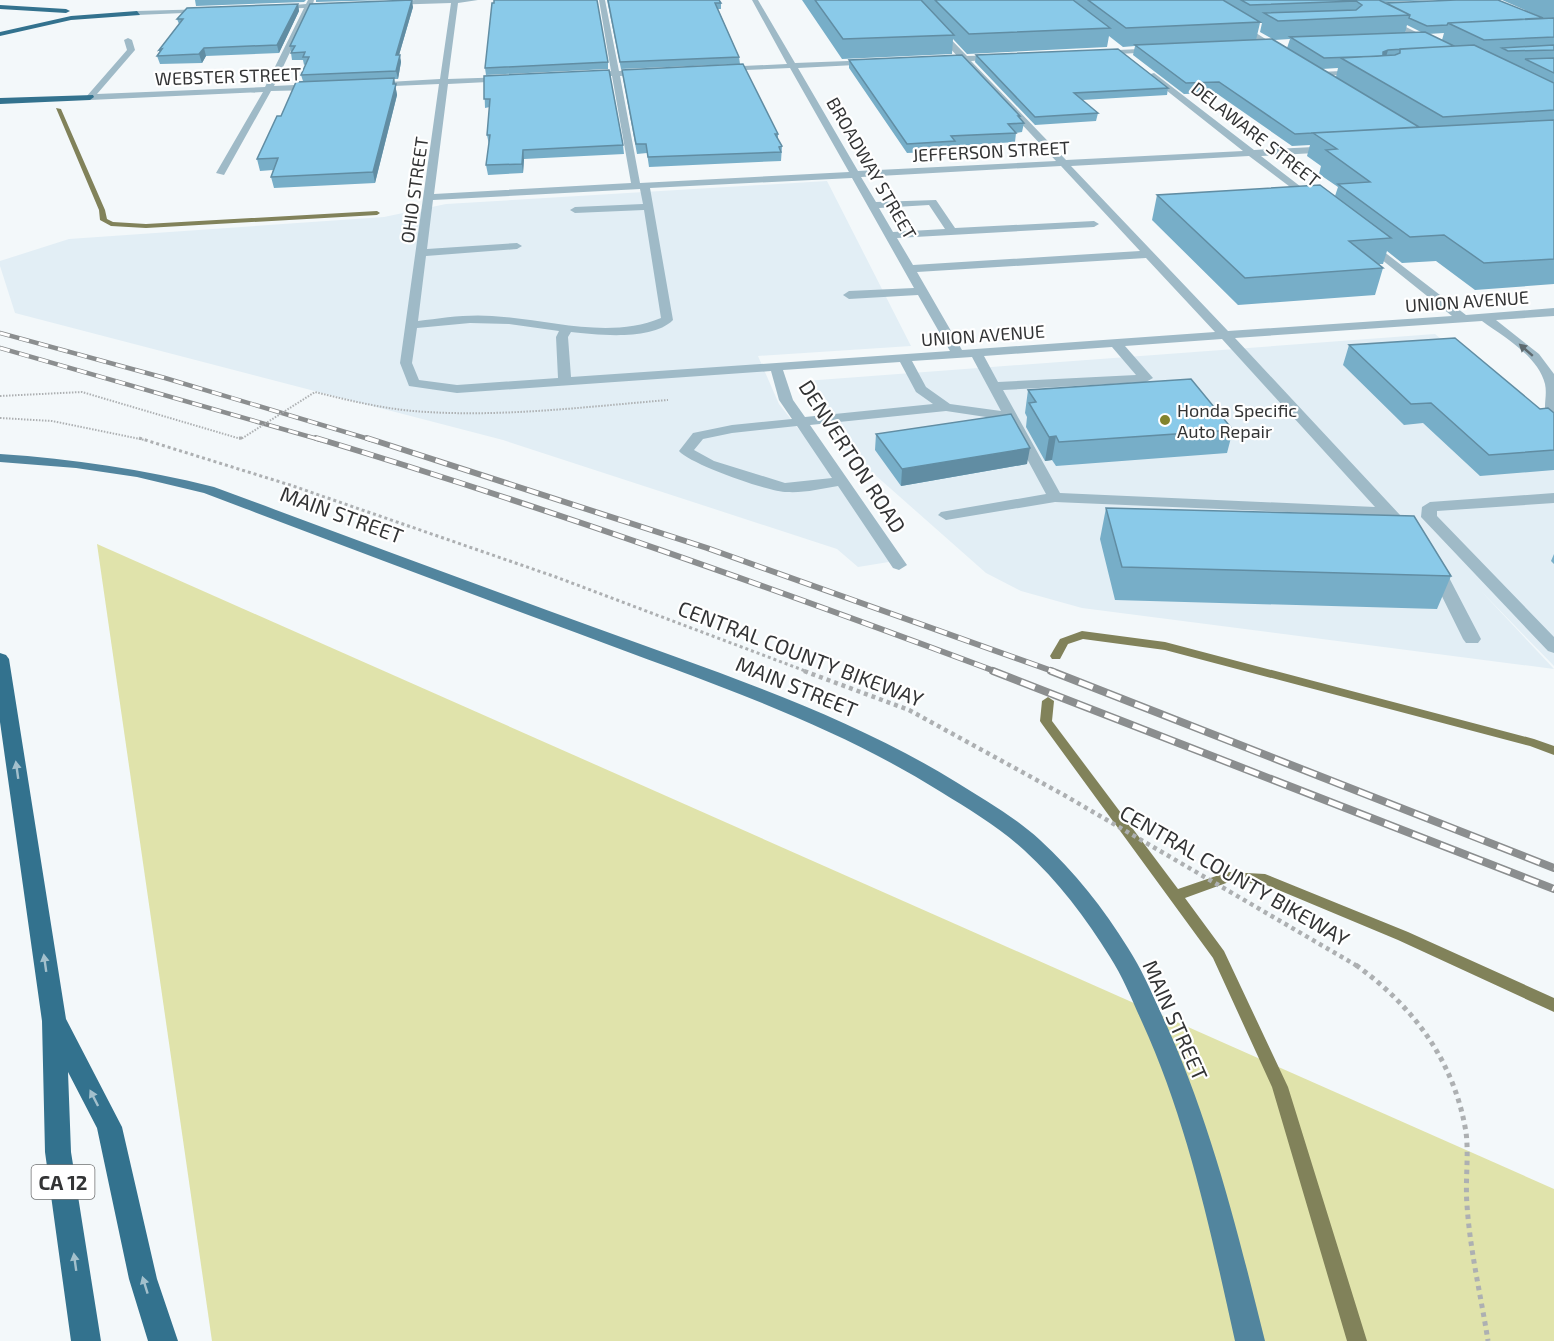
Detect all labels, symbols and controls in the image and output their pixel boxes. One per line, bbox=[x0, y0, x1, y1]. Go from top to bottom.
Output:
street label: WEBSTER STREET bbox=[154, 62, 302, 90]
street label: DELAWARE STREET bbox=[1187, 77, 1325, 191]
street label: BROADWAY STREET bbox=[822, 93, 922, 243]
street label: OHIO STREET bbox=[396, 135, 432, 245]
street label: JEFFERSON STREET bbox=[912, 136, 1071, 166]
street label: UNION AVENUE bbox=[1404, 286, 1530, 316]
street label: UNION AVENUE bbox=[920, 320, 1046, 350]
one-way arrow bbox=[1519, 344, 1534, 357]
street label: DENVERTON ROAD bbox=[794, 375, 912, 537]
place label: Honda Specific Auto Repair bbox=[1177, 399, 1297, 442]
marker: Honda Specific Auto Repair bbox=[1158, 413, 1172, 427]
street label: MAIN STREET bbox=[277, 480, 407, 548]
street label: CENTRAL COUNTY BIKEWAY bbox=[675, 595, 927, 711]
street label: MAIN STREET bbox=[732, 650, 862, 722]
one-way arrow bbox=[12, 761, 21, 780]
street label: CENTRAL COUNTY BIKEWAY bbox=[1116, 799, 1354, 951]
one-way arrow bbox=[41, 954, 50, 973]
street label: MAIN STREET bbox=[1138, 956, 1214, 1084]
one-way arrow bbox=[89, 1089, 99, 1106]
road number: CA 12 bbox=[32, 1165, 94, 1199]
one-way arrow bbox=[70, 1253, 79, 1272]
one-way arrow bbox=[140, 1276, 149, 1294]

